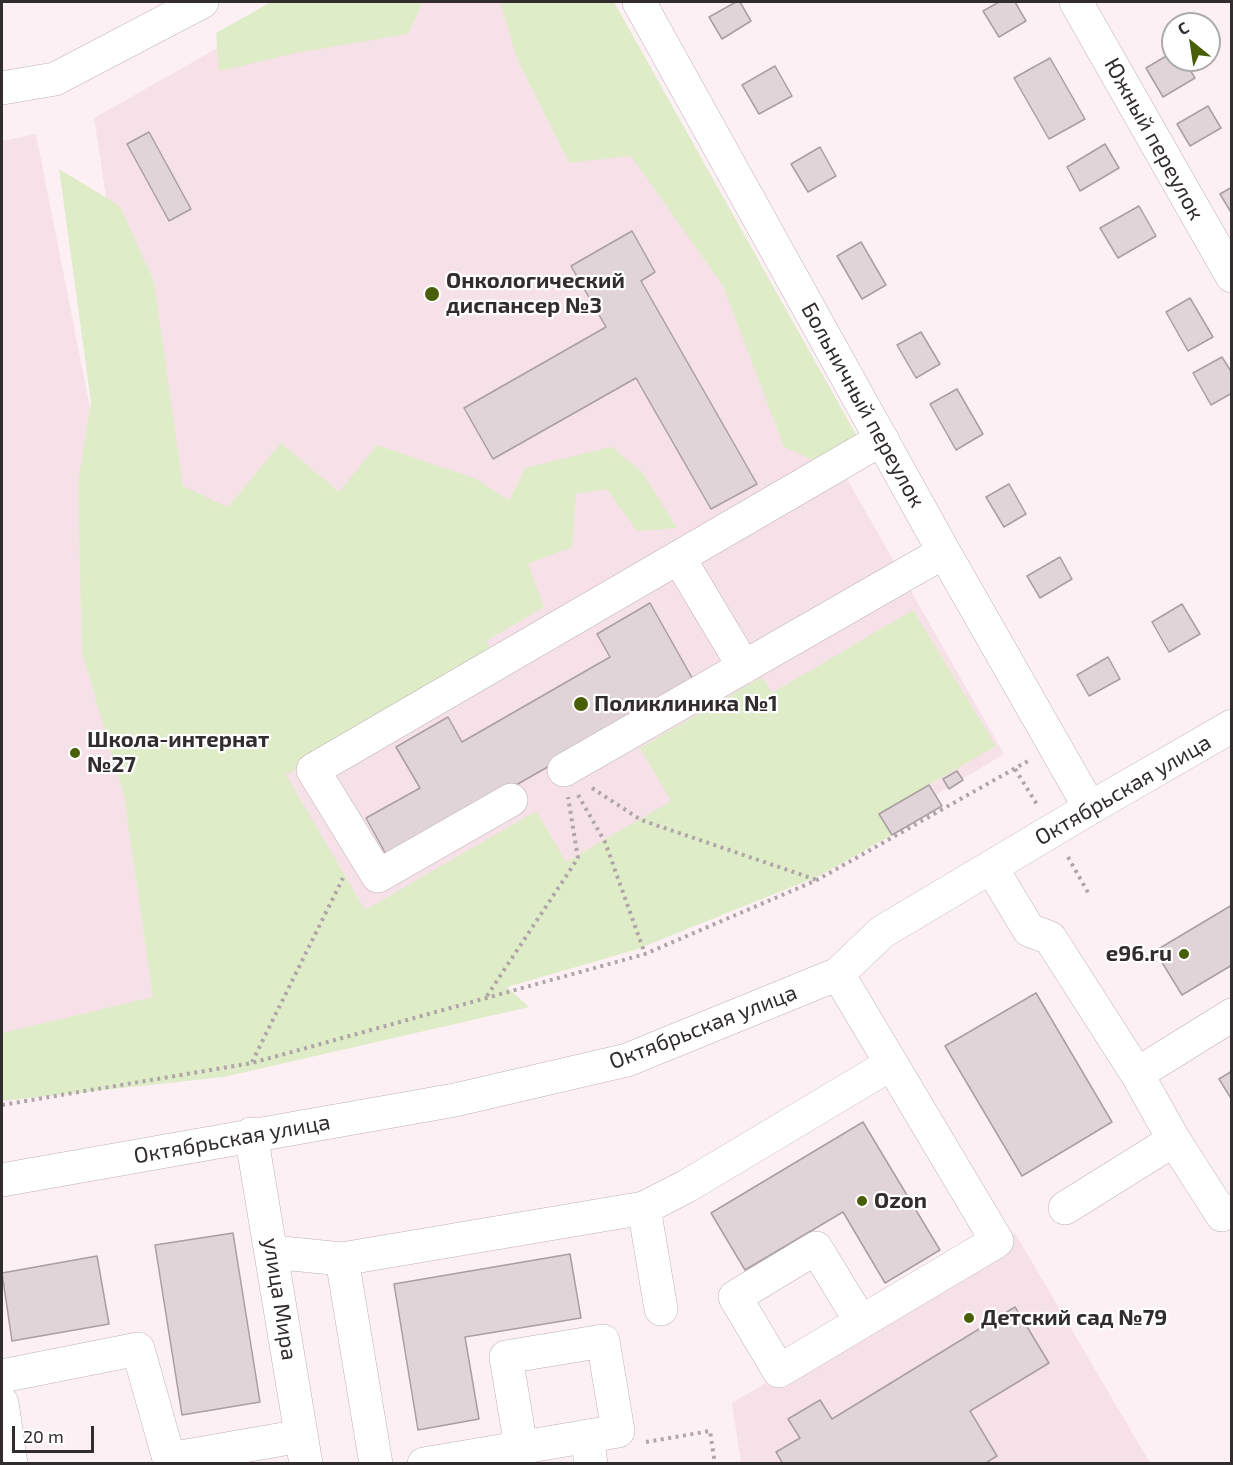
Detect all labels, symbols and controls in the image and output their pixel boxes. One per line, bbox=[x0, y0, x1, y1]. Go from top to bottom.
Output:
north arrow bbox=[1161, 12, 1221, 72]
text: С bbox=[1174, 17, 1192, 38]
street label: Южный переулок bbox=[1099, 53, 1209, 225]
place label: Онкологический диспансер №3 bbox=[446, 268, 625, 320]
marker: Онкологический диспансер №3 bbox=[423, 285, 441, 303]
street label: Больничный переулок bbox=[796, 298, 930, 512]
place label: Поликлиника №1 bbox=[594, 691, 778, 717]
marker: Поликлиника №1 bbox=[572, 695, 590, 713]
place label: Школа-интернат №27 bbox=[87, 727, 269, 778]
street label: Октябрьская улица bbox=[1030, 729, 1216, 851]
marker: Школа-интернат №27 bbox=[68, 746, 82, 760]
place label: e96.ru bbox=[1106, 941, 1172, 967]
marker: e96.ru bbox=[1177, 947, 1191, 961]
street label: Октябрьская улица bbox=[605, 979, 801, 1075]
street label: Октябрьская улица bbox=[132, 1109, 332, 1169]
place label: Ozon bbox=[874, 1188, 927, 1214]
marker: Ozon bbox=[855, 1194, 869, 1208]
street label: улица Мира bbox=[257, 1236, 303, 1362]
place label: Детский сад №79 bbox=[981, 1305, 1167, 1331]
marker: Детский сад №79 bbox=[962, 1311, 976, 1325]
scale bar bbox=[15, 1414, 98, 1452]
text: 20 m bbox=[23, 1425, 64, 1447]

